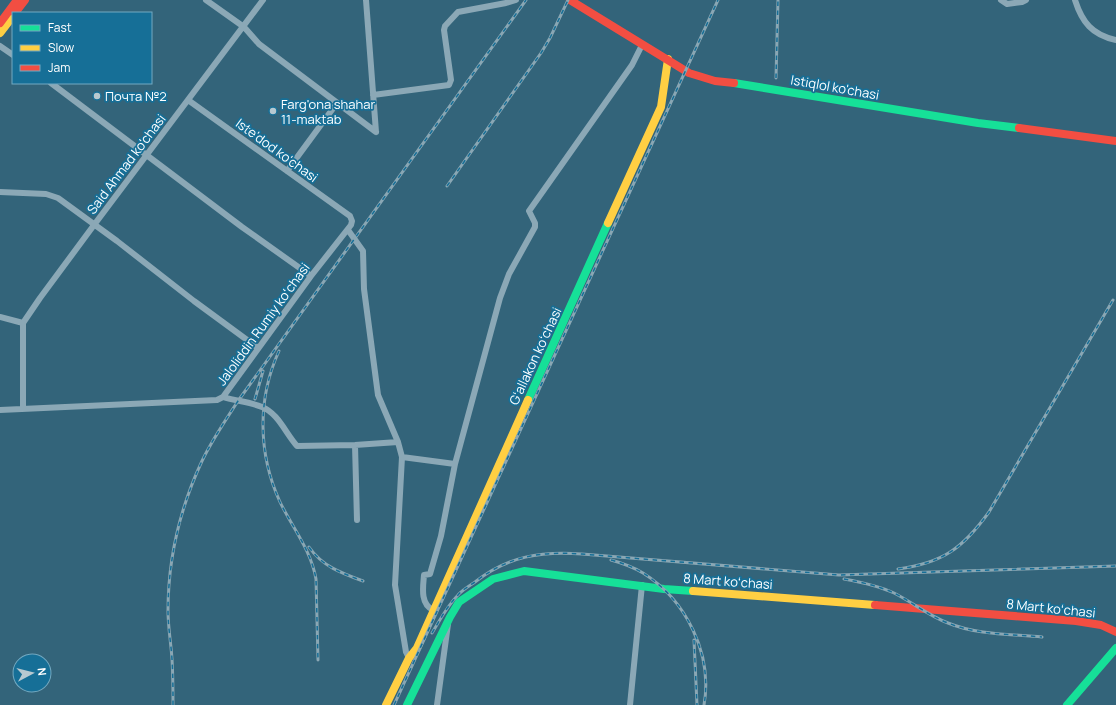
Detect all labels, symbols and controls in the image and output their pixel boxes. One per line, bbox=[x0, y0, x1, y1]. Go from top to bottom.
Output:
legend bbox=[12, 12, 152, 84]
text: Fast bbox=[48, 19, 72, 36]
text: Slow bbox=[48, 39, 74, 56]
text: Jam bbox=[48, 59, 70, 76]
street label: Istiqlol ko'chasi bbox=[789, 70, 881, 104]
place label: Почта №2 bbox=[105, 87, 167, 105]
marker: Почта №2 bbox=[92, 91, 102, 101]
place label: Farg'ona shahar 11-maktab bbox=[281, 95, 375, 128]
marker: Farg'ona shahar 11-maktab bbox=[268, 106, 278, 116]
street label: Said Ahmad ko'chasi bbox=[83, 110, 169, 218]
street label: Iste'dod ko'chasi bbox=[232, 114, 322, 186]
street label: Jaloliddin Rumiy koʻchasi bbox=[212, 259, 314, 389]
street label: Gʻallakon koʻchasi bbox=[504, 304, 566, 408]
street label: 8 Mart koʻchasi bbox=[683, 569, 773, 593]
street label: 8 Mart koʻchasi bbox=[1005, 594, 1097, 622]
north arrow bbox=[12, 653, 52, 693]
text: N bbox=[34, 667, 50, 677]

